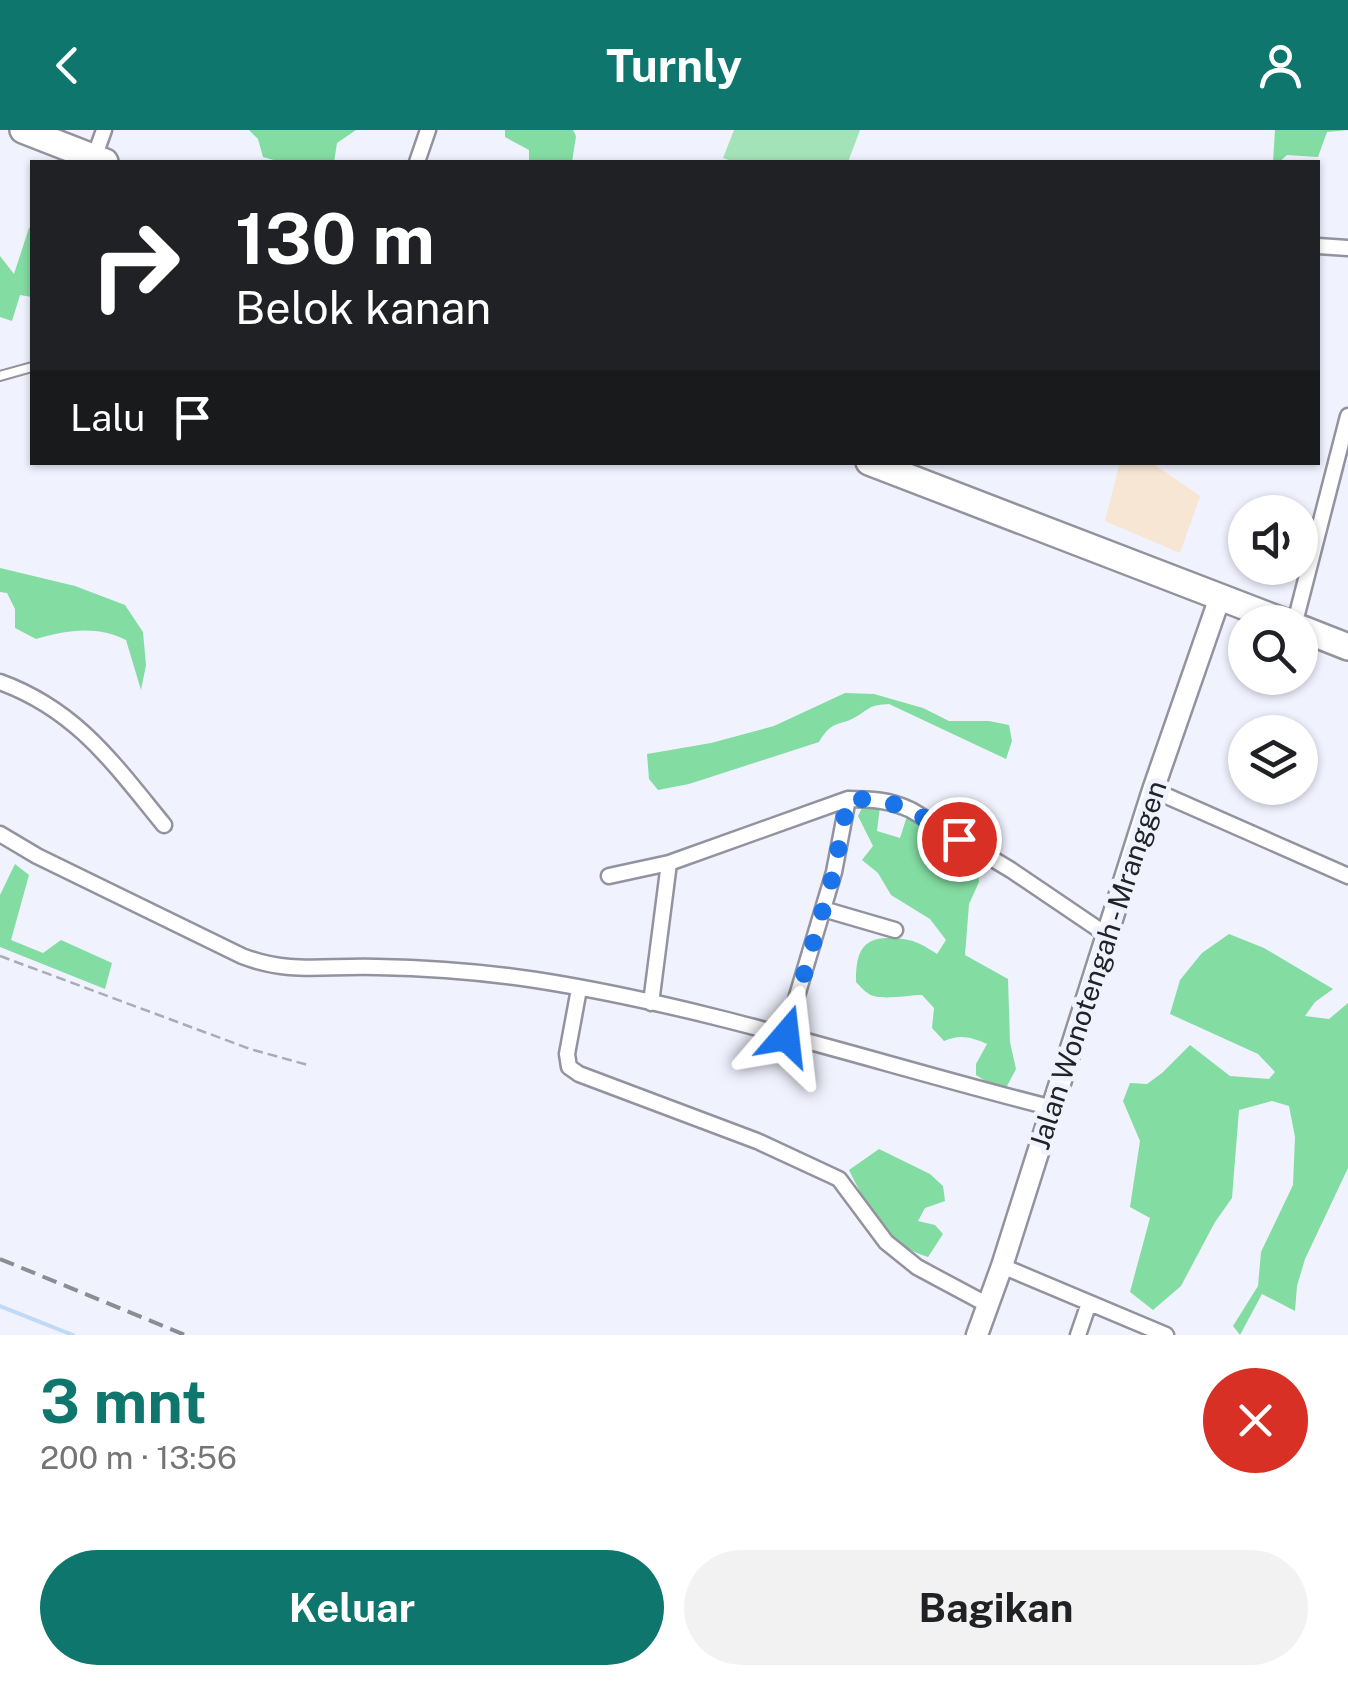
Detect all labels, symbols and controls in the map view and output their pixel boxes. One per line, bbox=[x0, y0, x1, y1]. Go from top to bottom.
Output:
icon: back bbox=[40, 38, 95, 93]
icon: person bbox=[1253, 38, 1308, 93]
text: Turnly bbox=[606, 39, 742, 92]
text: 130 m bbox=[235, 197, 435, 280]
icon: right bbox=[70, 200, 200, 330]
text: Belok kanan bbox=[235, 281, 491, 334]
icon: arrive bbox=[165, 390, 220, 445]
text: Lalu bbox=[70, 395, 145, 440]
map controls bbox=[1228, 495, 1318, 805]
button: sound bbox=[1228, 495, 1318, 585]
button: search bbox=[1228, 605, 1318, 695]
button: layers bbox=[1228, 715, 1318, 805]
street label: Jalan Wonotengah - Mranggen bbox=[1022, 776, 1173, 1153]
pin bbox=[917, 797, 1002, 882]
icon: arrive bbox=[932, 812, 987, 867]
position arrow bbox=[734, 984, 838, 1088]
text: 3 mnt bbox=[40, 1366, 207, 1437]
button: close bbox=[1203, 1368, 1308, 1473]
text: 200 m · 13:56 bbox=[40, 1439, 237, 1476]
button: Keluar bbox=[40, 1550, 664, 1665]
button: Bagikan bbox=[684, 1550, 1308, 1665]

